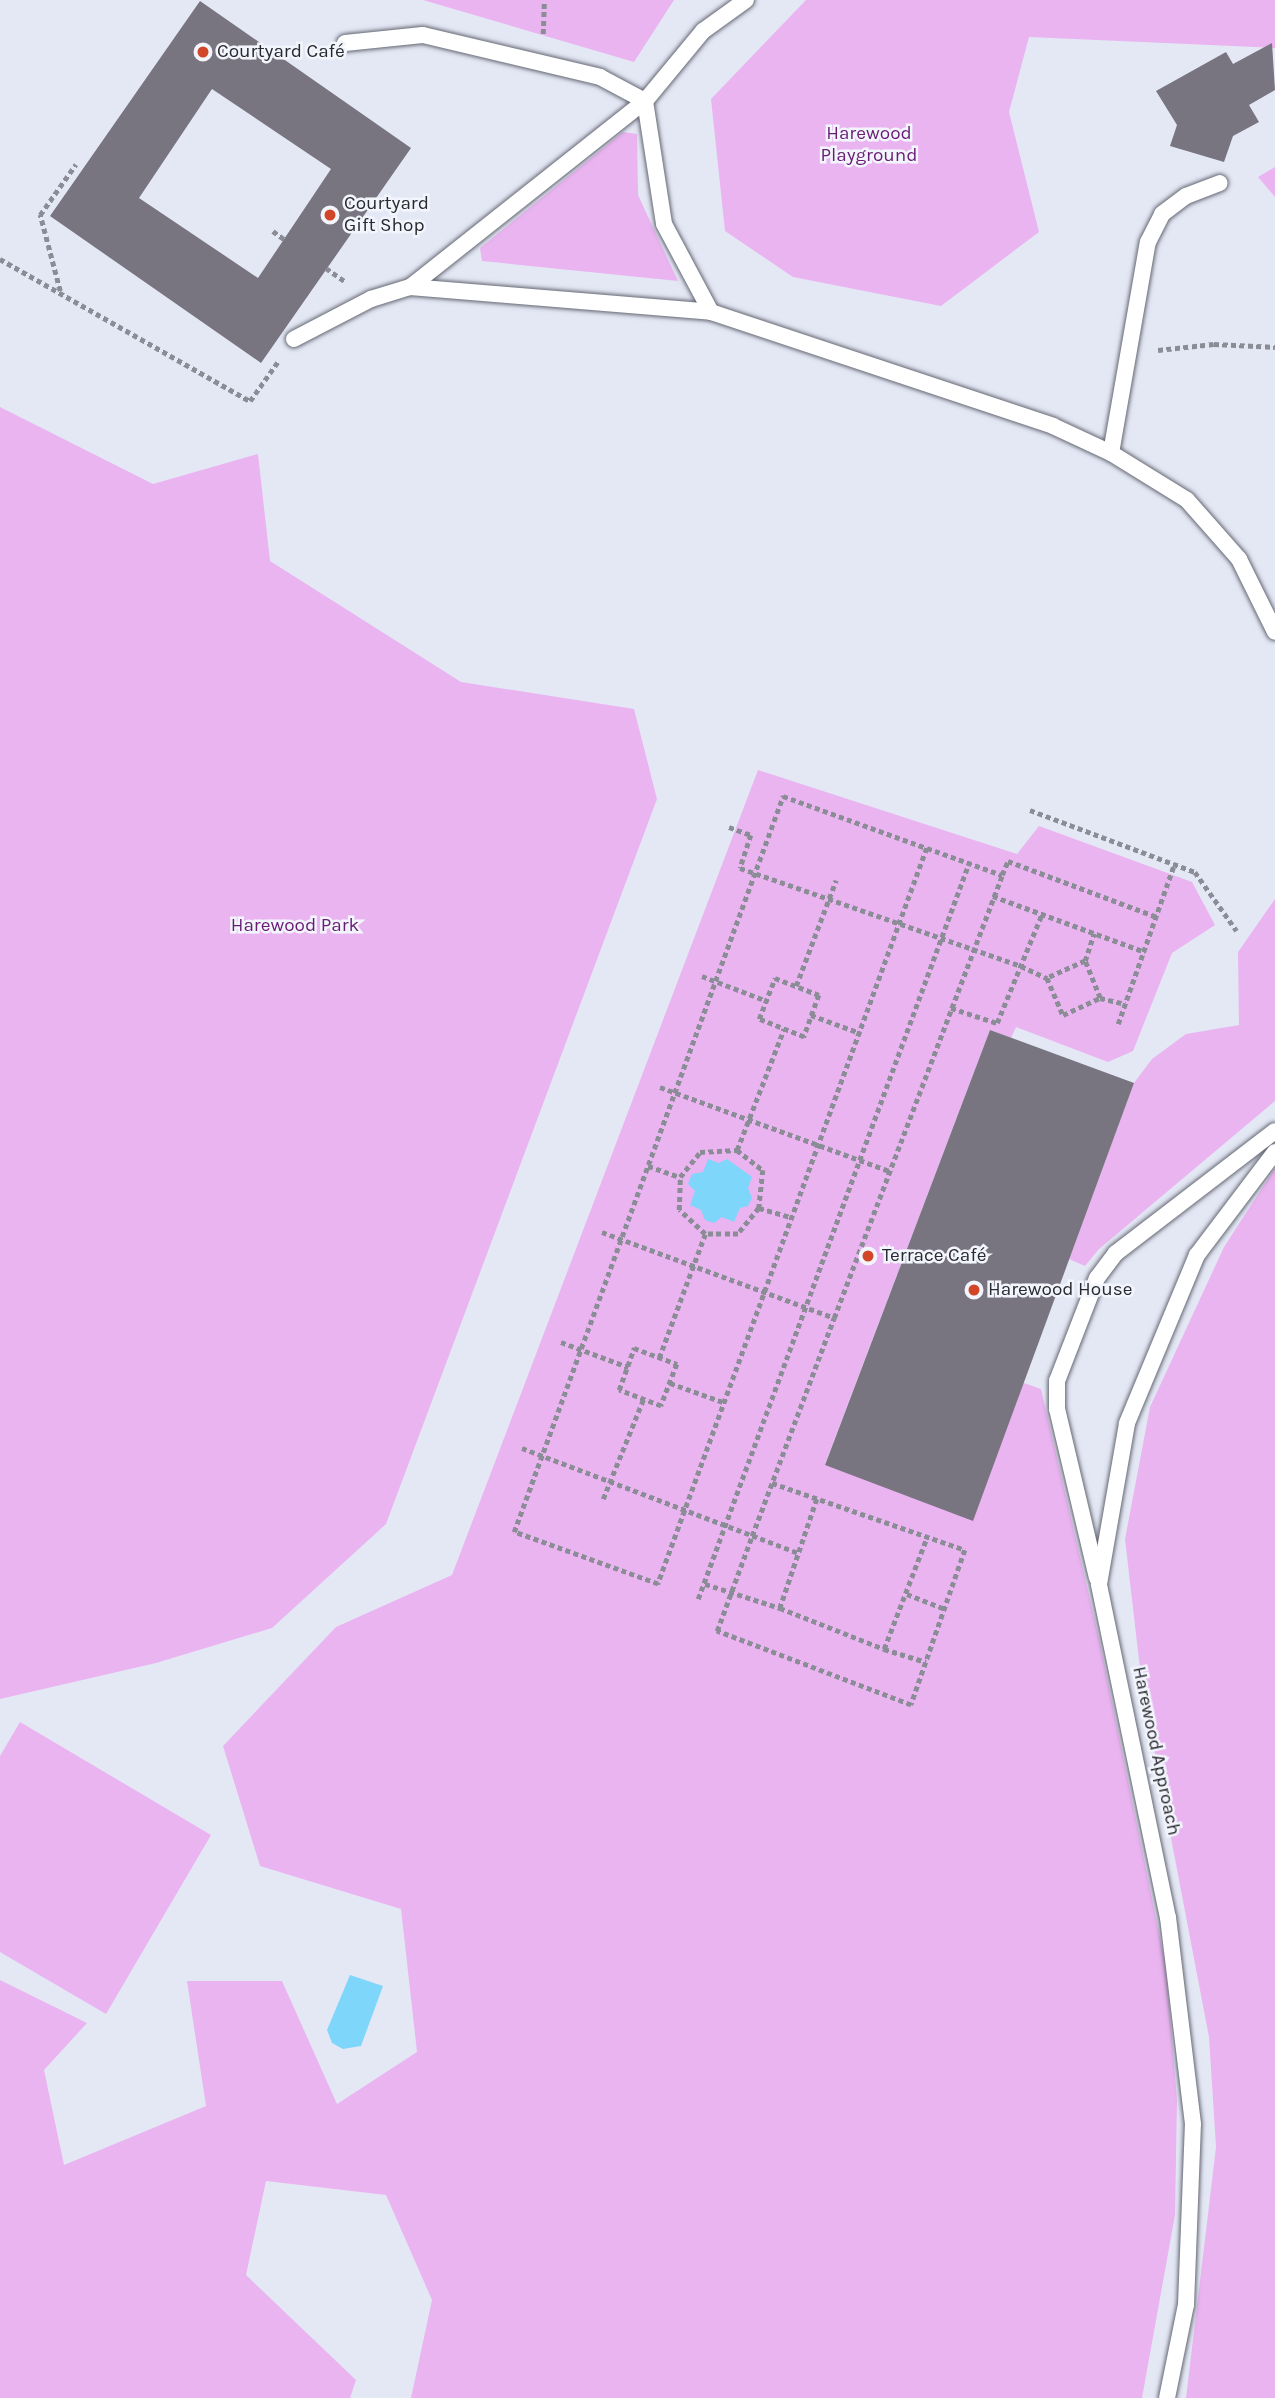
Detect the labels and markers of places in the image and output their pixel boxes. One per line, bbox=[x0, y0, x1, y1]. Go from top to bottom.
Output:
place label: Courtyard Café bbox=[217, 41, 345, 63]
marker: Courtyard Café bbox=[195, 44, 211, 60]
place label: Courtyard Gift Shop bbox=[344, 193, 429, 237]
marker: Courtyard Gift Shop bbox=[322, 207, 338, 223]
place label: Terrace Café bbox=[882, 1245, 986, 1267]
marker: Terrace Café bbox=[860, 1248, 876, 1264]
place label: Harewood House bbox=[988, 1279, 1132, 1301]
marker: Harewood House bbox=[966, 1282, 982, 1298]

